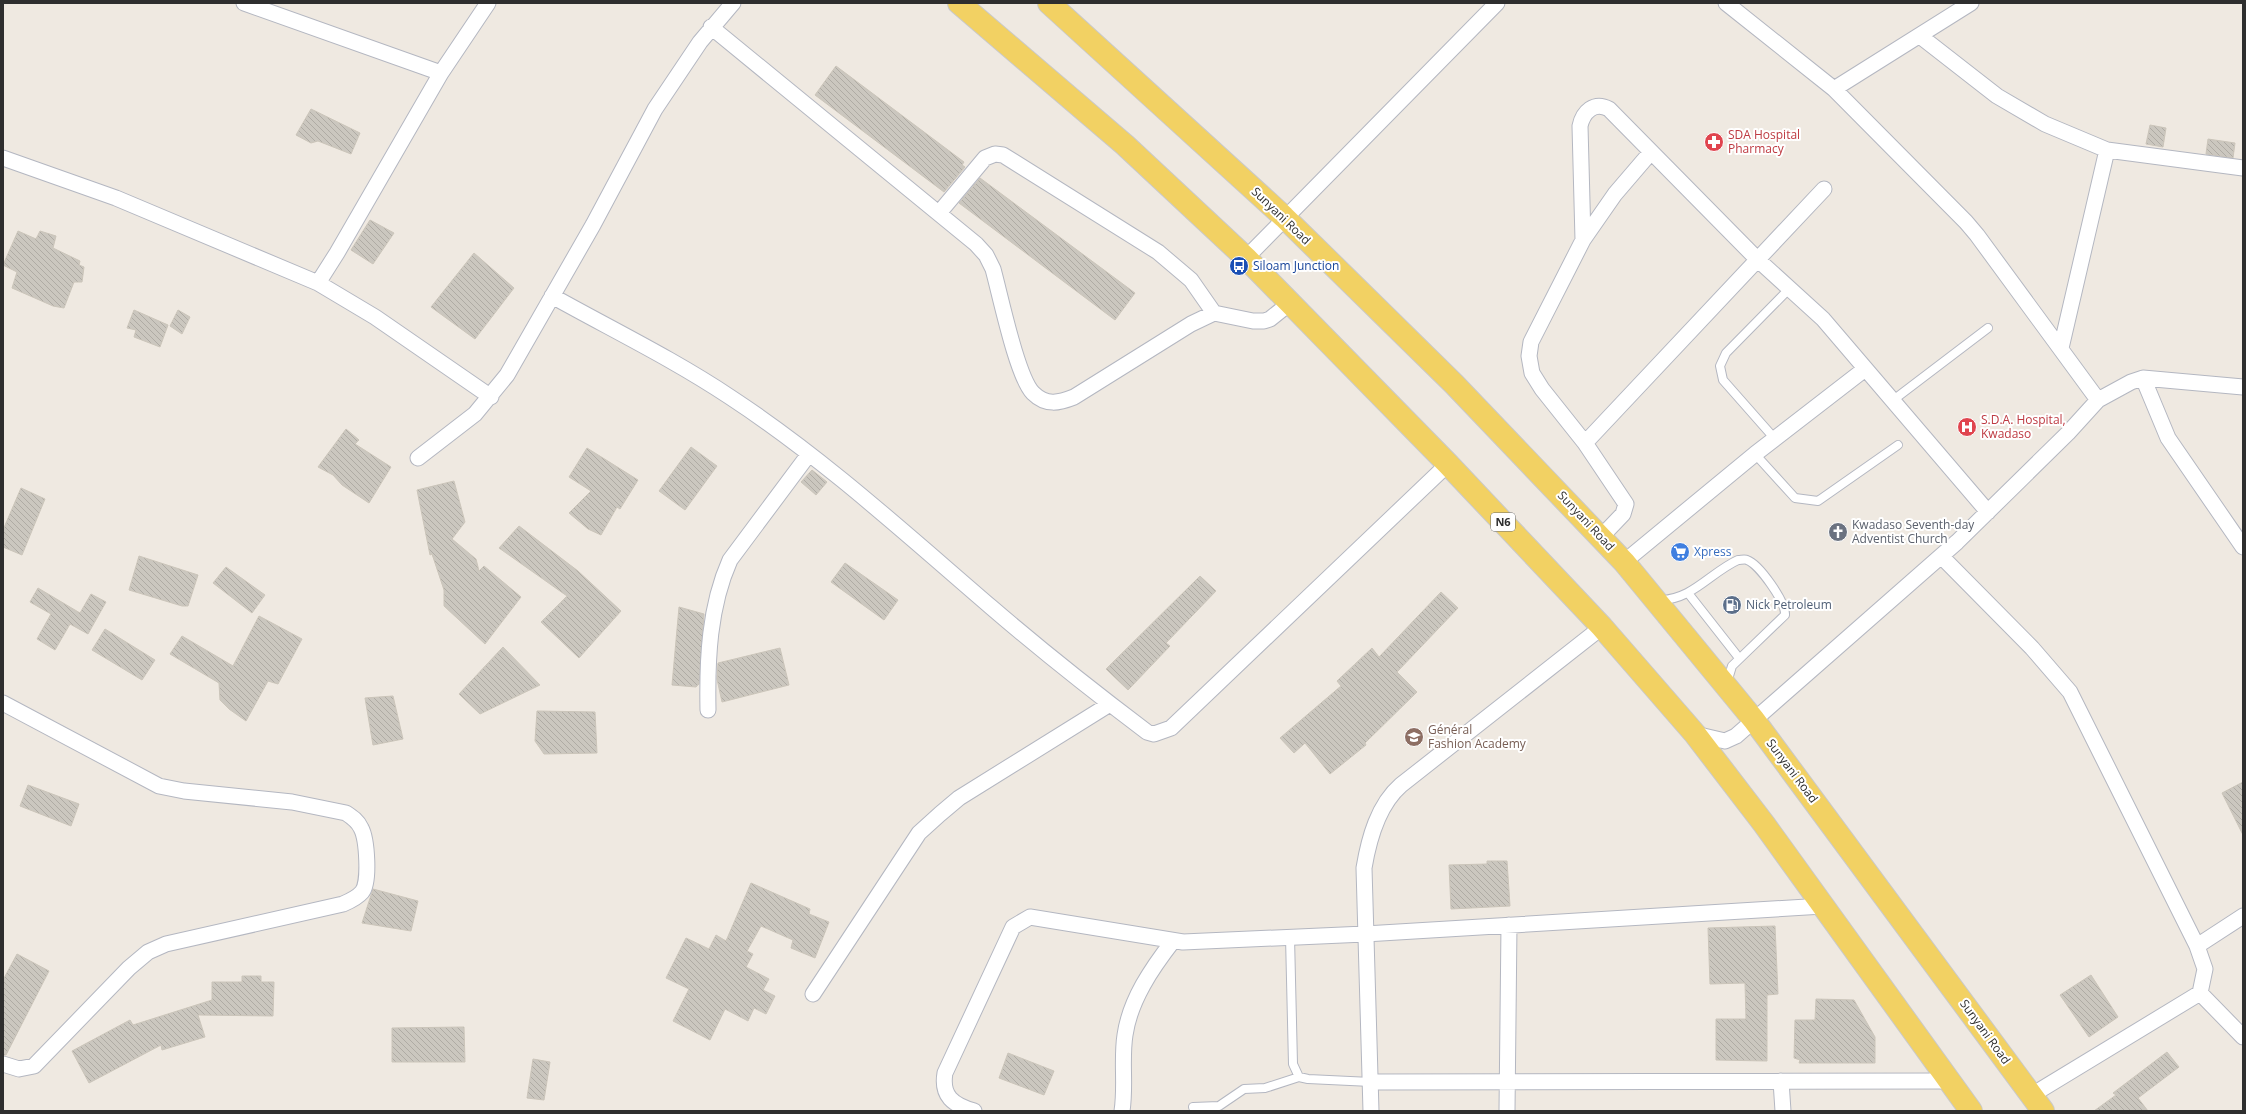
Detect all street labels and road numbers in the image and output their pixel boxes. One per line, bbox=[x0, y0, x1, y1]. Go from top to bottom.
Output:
street label: Sunyani Road bbox=[1248, 183, 1315, 248]
street label: Sunyani Road bbox=[1554, 487, 1619, 554]
road number: N6 bbox=[1491, 513, 1515, 531]
street label: Sunyani Road bbox=[1763, 735, 1822, 806]
street label: Sunyani Road bbox=[1956, 996, 2015, 1067]

